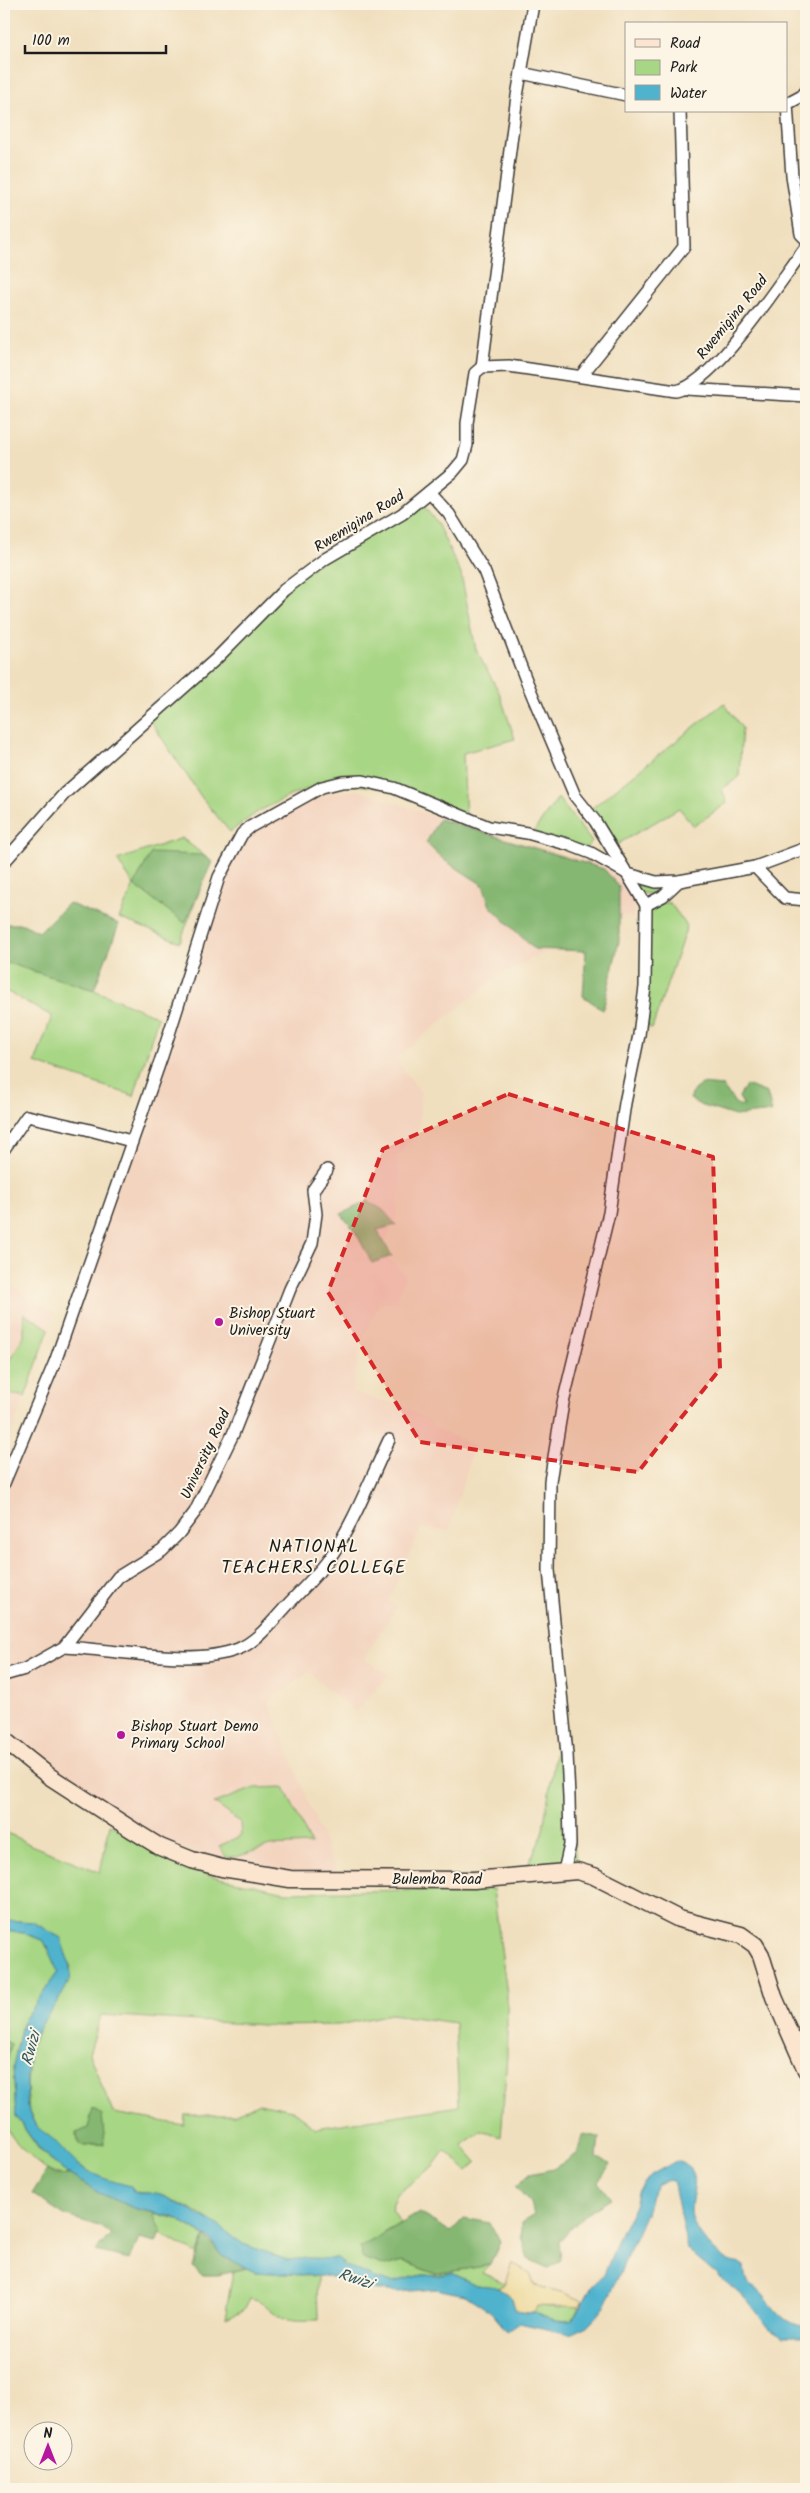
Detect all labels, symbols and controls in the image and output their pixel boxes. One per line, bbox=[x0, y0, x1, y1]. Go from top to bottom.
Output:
scale bar bbox=[25, 22, 166, 54]
legend bbox=[625, 22, 788, 112]
text: 100 m bbox=[32, 29, 70, 53]
text: Road bbox=[670, 32, 701, 56]
text: Park bbox=[670, 56, 698, 80]
text: Water bbox=[670, 82, 707, 106]
street label: Rwemigina Road bbox=[691, 270, 775, 365]
street label: Rwemigina Road bbox=[310, 484, 410, 559]
place label: Bishop Stuart University bbox=[229, 1302, 316, 1343]
marker: Bishop Stuart University bbox=[213, 1316, 225, 1328]
street label: University Road bbox=[174, 1405, 238, 1504]
district label: NATIONAL TEACHERS' COLLEGE bbox=[222, 1533, 406, 1583]
place label: Bishop Stuart Demo Primary School bbox=[131, 1715, 259, 1756]
marker: Bishop Stuart Demo Primary School bbox=[115, 1729, 127, 1741]
street label: Bulemba Road bbox=[392, 1868, 483, 1892]
water label: Rwizi bbox=[15, 2025, 49, 2068]
water label: Rwizi bbox=[335, 2262, 379, 2298]
north arrow bbox=[22, 2420, 72, 2470]
text: N bbox=[44, 2423, 53, 2445]

